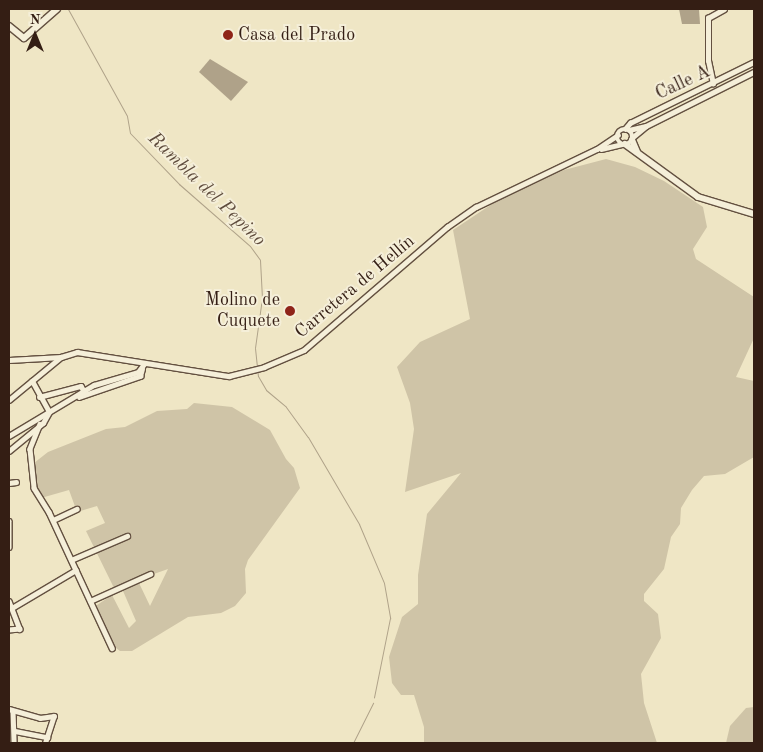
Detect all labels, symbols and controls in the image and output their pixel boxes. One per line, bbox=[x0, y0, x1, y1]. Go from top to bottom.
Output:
north arrow bbox=[10, 10, 60, 60]
text: N bbox=[30, 13, 40, 27]
place label: Casa del Prado bbox=[238, 24, 355, 46]
marker: Casa del Prado bbox=[222, 29, 234, 41]
street label: Calle A bbox=[652, 61, 714, 105]
water label: Rambla del Pepino bbox=[143, 128, 269, 252]
street label: Carretera de Hellín bbox=[291, 231, 419, 343]
place label: Molino de Cuquete bbox=[205, 290, 280, 332]
marker: Molino de Cuquete bbox=[284, 305, 296, 317]

